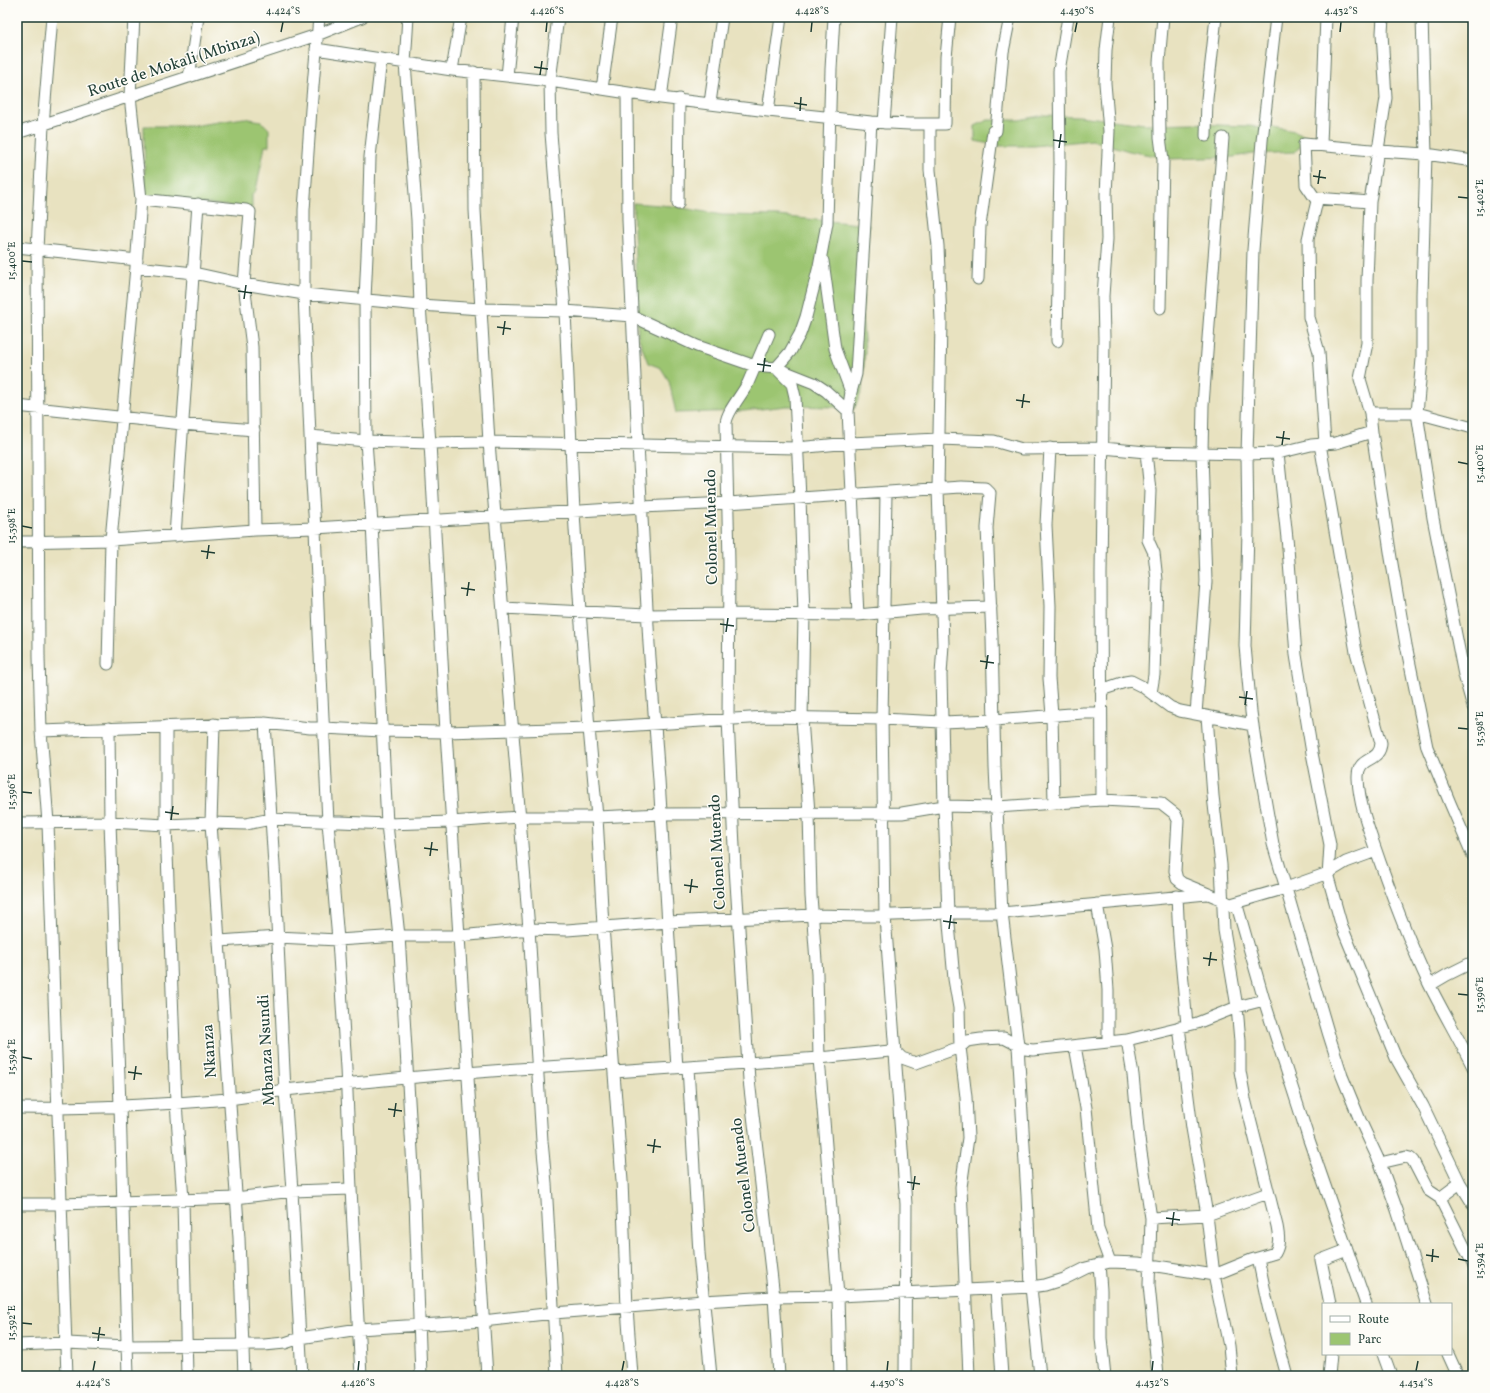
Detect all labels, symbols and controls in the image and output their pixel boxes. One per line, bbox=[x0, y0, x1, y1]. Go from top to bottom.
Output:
text: 4.424°S bbox=[266, 4, 300, 18]
text: 4.426°S bbox=[530, 4, 564, 18]
text: 4.428°S bbox=[795, 4, 829, 18]
text: 4.430°S bbox=[1060, 4, 1094, 18]
text: 4.432°S bbox=[1324, 4, 1358, 18]
street label: Route de Mokali (Mbinza) bbox=[85, 27, 263, 103]
text: 15.402°E bbox=[1473, 179, 1487, 217]
text: 15.400°E bbox=[5, 242, 19, 280]
text: 15.400°E bbox=[1473, 445, 1487, 483]
street label: Colonel Muendo bbox=[700, 469, 724, 585]
text: 15.398°E bbox=[5, 508, 19, 544]
text: 15.398°E bbox=[1473, 711, 1487, 747]
text: 15.396°E bbox=[5, 774, 19, 810]
street label: Colonel Muendo bbox=[704, 794, 732, 910]
text: 15.396°E bbox=[1473, 977, 1487, 1013]
street label: Mbanza Nsundi bbox=[253, 994, 281, 1106]
street label: Nkanza bbox=[197, 1023, 223, 1079]
text: 15.394°E bbox=[5, 1039, 19, 1075]
street label: Colonel Muendo bbox=[726, 1116, 762, 1234]
text: 15.394°E bbox=[1473, 1243, 1487, 1279]
legend bbox=[1322, 1303, 1452, 1355]
text: 15.392°E bbox=[5, 1305, 19, 1341]
text: Route bbox=[1358, 1312, 1389, 1328]
text: Parc bbox=[1358, 1332, 1381, 1348]
text: 4.424°S bbox=[76, 1376, 110, 1390]
text: 4.426°S bbox=[341, 1376, 375, 1390]
text: 4.428°S bbox=[605, 1376, 639, 1390]
text: 4.430°S bbox=[870, 1376, 904, 1390]
text: 4.432°S bbox=[1135, 1376, 1169, 1390]
text: 4.434°S bbox=[1399, 1376, 1433, 1390]

